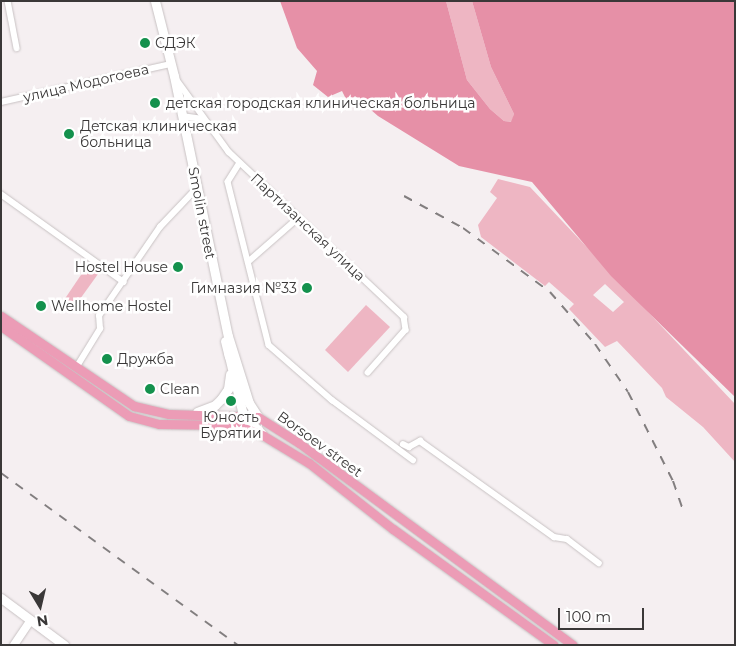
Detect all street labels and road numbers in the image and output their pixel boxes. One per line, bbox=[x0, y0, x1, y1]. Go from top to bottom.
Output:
street label: улица Модогоева bbox=[22, 60, 150, 106]
street label: Smolin street bbox=[185, 166, 219, 260]
street label: Партизанская улица bbox=[247, 170, 369, 284]
street label: Borsoev street bbox=[274, 408, 366, 480]

